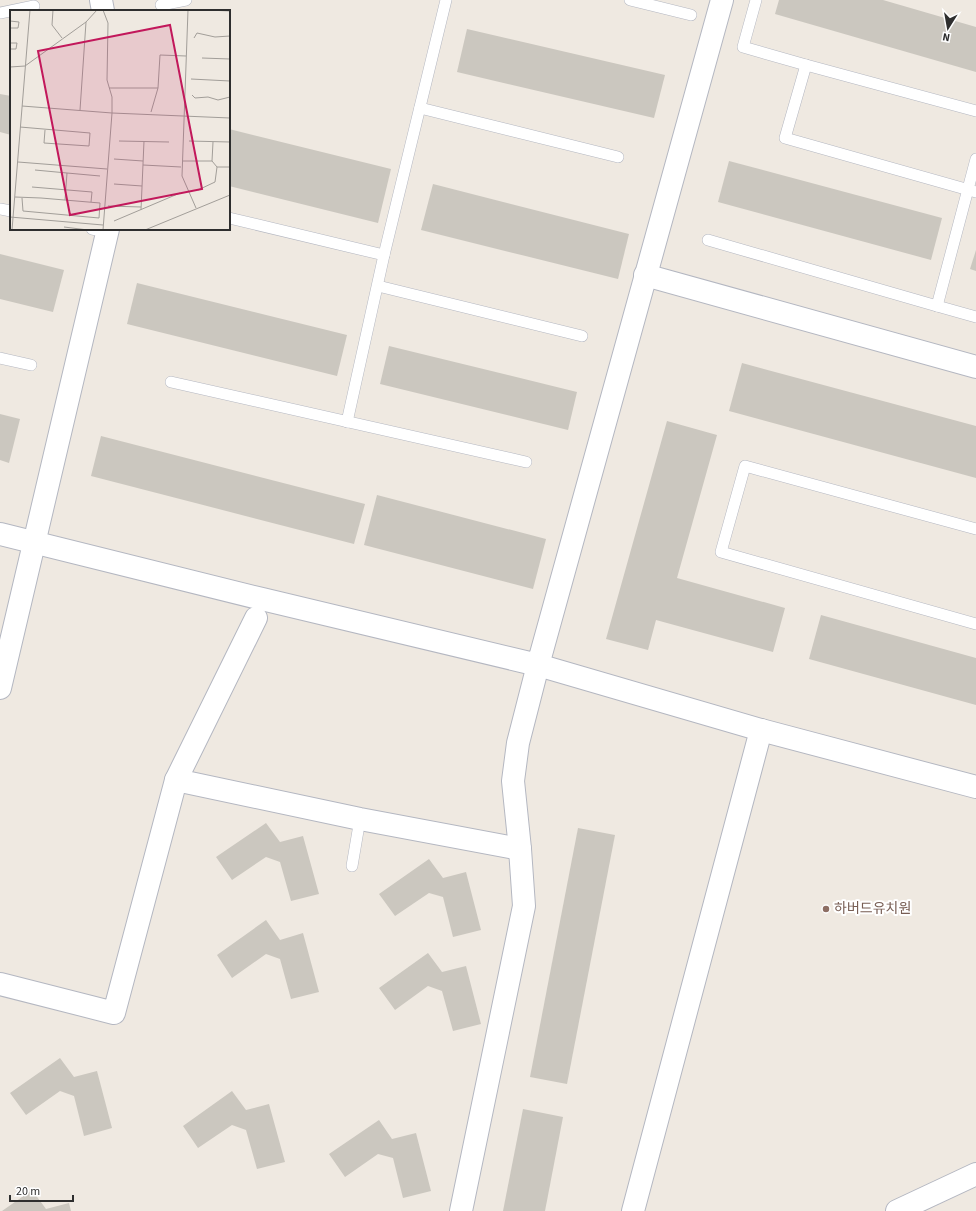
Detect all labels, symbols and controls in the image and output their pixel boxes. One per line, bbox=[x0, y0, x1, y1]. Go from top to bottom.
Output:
north arrow bbox=[928, 8, 968, 48]
inset map bbox=[10, 10, 230, 230]
text: N bbox=[941, 29, 951, 45]
place label: 하버드유치원 bbox=[834, 899, 911, 919]
marker: 하버드유치원 bbox=[821, 904, 831, 914]
scale bar bbox=[10, 1177, 73, 1203]
text: 20 m bbox=[16, 1183, 40, 1200]

